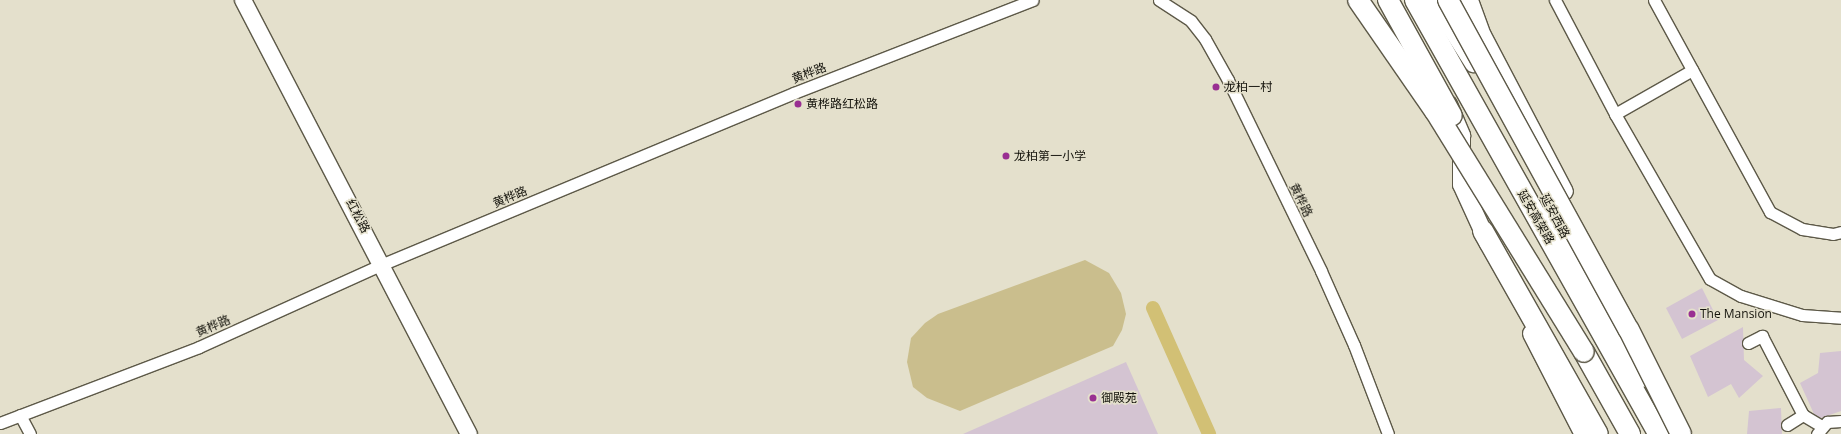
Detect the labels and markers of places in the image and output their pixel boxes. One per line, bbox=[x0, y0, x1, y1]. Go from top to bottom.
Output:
place label: 龙柏一村 bbox=[1224, 80, 1272, 94]
marker: 龙柏一村 bbox=[1211, 82, 1221, 92]
place label: 黄桦路红松路 bbox=[806, 97, 878, 111]
marker: 黄桦路红松路 bbox=[793, 99, 803, 109]
place label: 龙柏第一小学 bbox=[1014, 149, 1086, 163]
marker: 龙柏第一小学 bbox=[1001, 151, 1011, 161]
place label: The Mansion bbox=[1700, 307, 1772, 321]
marker: The Mansion bbox=[1687, 309, 1697, 319]
place label: 御殿苑 bbox=[1101, 391, 1137, 405]
marker: 御殿苑 bbox=[1088, 393, 1098, 403]

